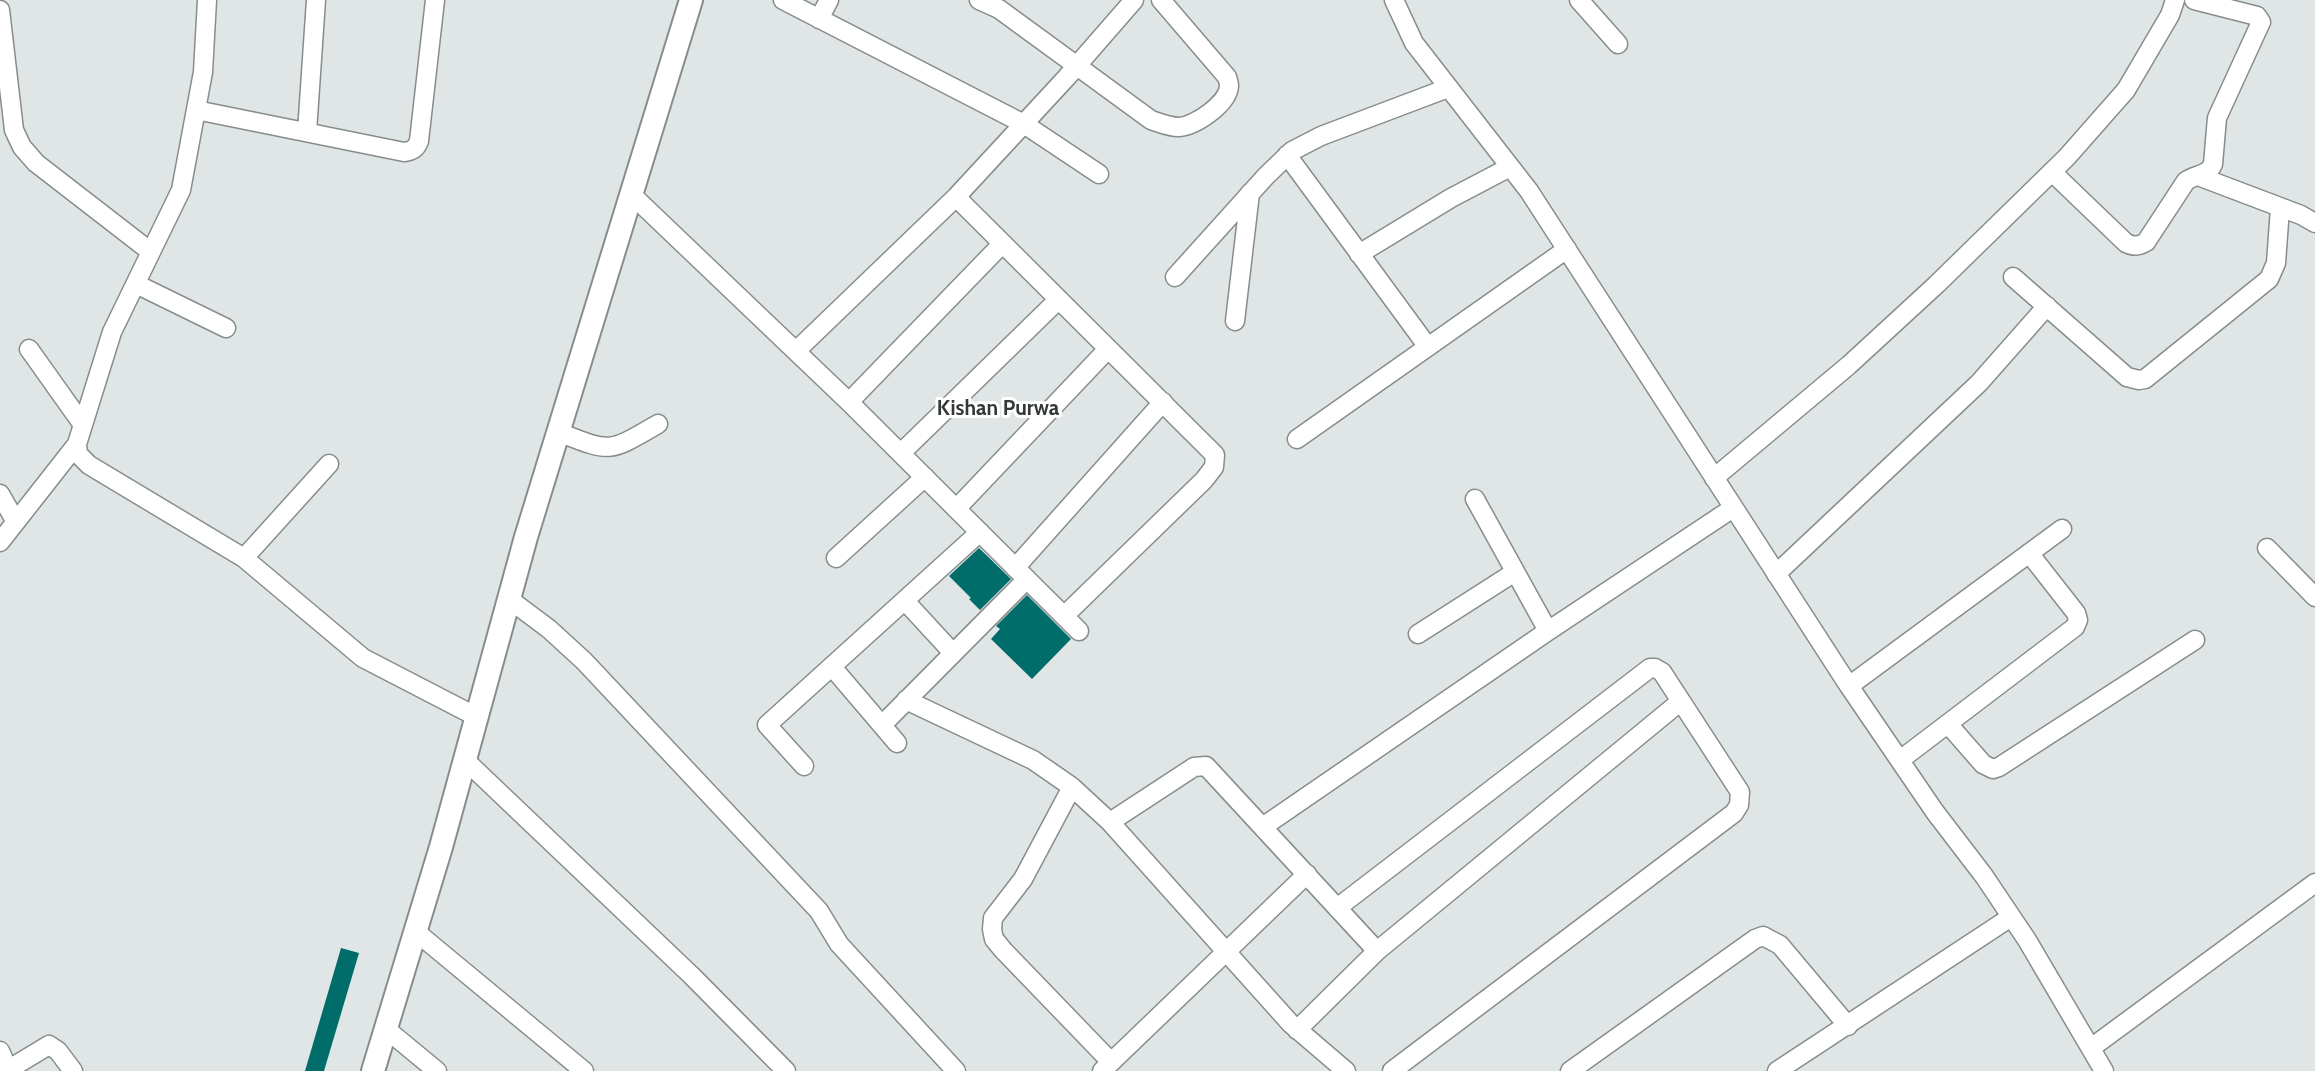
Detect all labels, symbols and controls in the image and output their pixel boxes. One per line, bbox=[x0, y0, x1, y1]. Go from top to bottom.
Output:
district label: Kishan Purwa bbox=[937, 396, 1059, 422]

